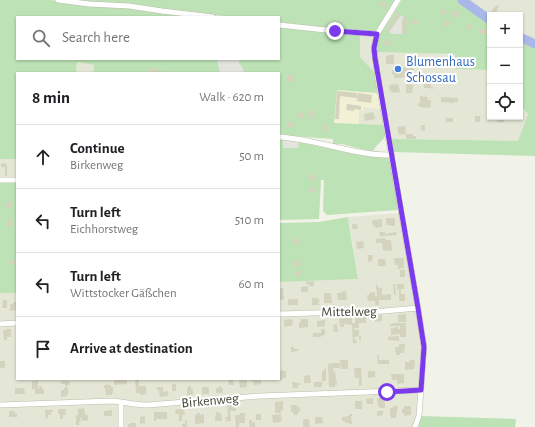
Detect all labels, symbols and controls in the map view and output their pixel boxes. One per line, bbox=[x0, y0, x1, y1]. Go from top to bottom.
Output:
map controls bbox=[487, 12, 523, 120]
button: + bbox=[487, 12, 523, 48]
search box bbox=[16, 16, 280, 60]
route end bbox=[326, 22, 344, 40]
icon: search bbox=[30, 27, 52, 49]
text: Search here bbox=[62, 30, 130, 45]
button: − bbox=[487, 48, 523, 84]
place label: Blumenhaus Schossau bbox=[406, 55, 475, 85]
marker: Blumenhaus Schossau bbox=[393, 64, 403, 74]
button: locate bbox=[487, 84, 523, 120]
text: 8 min bbox=[32, 89, 70, 106]
text: Walk · 620 m bbox=[199, 91, 264, 104]
text: Continue bbox=[70, 141, 125, 156]
icon: ahead bbox=[32, 146, 54, 168]
text: 50 m bbox=[239, 150, 264, 163]
text: Birkenweg bbox=[70, 159, 123, 172]
text: Turn left bbox=[70, 205, 121, 220]
icon: left bbox=[32, 210, 54, 232]
text: 510 m bbox=[235, 214, 264, 227]
text: Eichhorstweg bbox=[70, 223, 138, 236]
text: Turn left bbox=[70, 269, 121, 284]
icon: left bbox=[32, 274, 54, 296]
text: 60 m bbox=[238, 278, 264, 291]
text: Wittstocker Gäßchen bbox=[70, 287, 177, 300]
street label: Mittelweg bbox=[321, 305, 377, 319]
icon: arrive bbox=[32, 338, 54, 360]
text: Arrive at destination bbox=[70, 341, 193, 356]
route start bbox=[378, 383, 396, 401]
street label: Birkenweg bbox=[181, 392, 239, 410]

